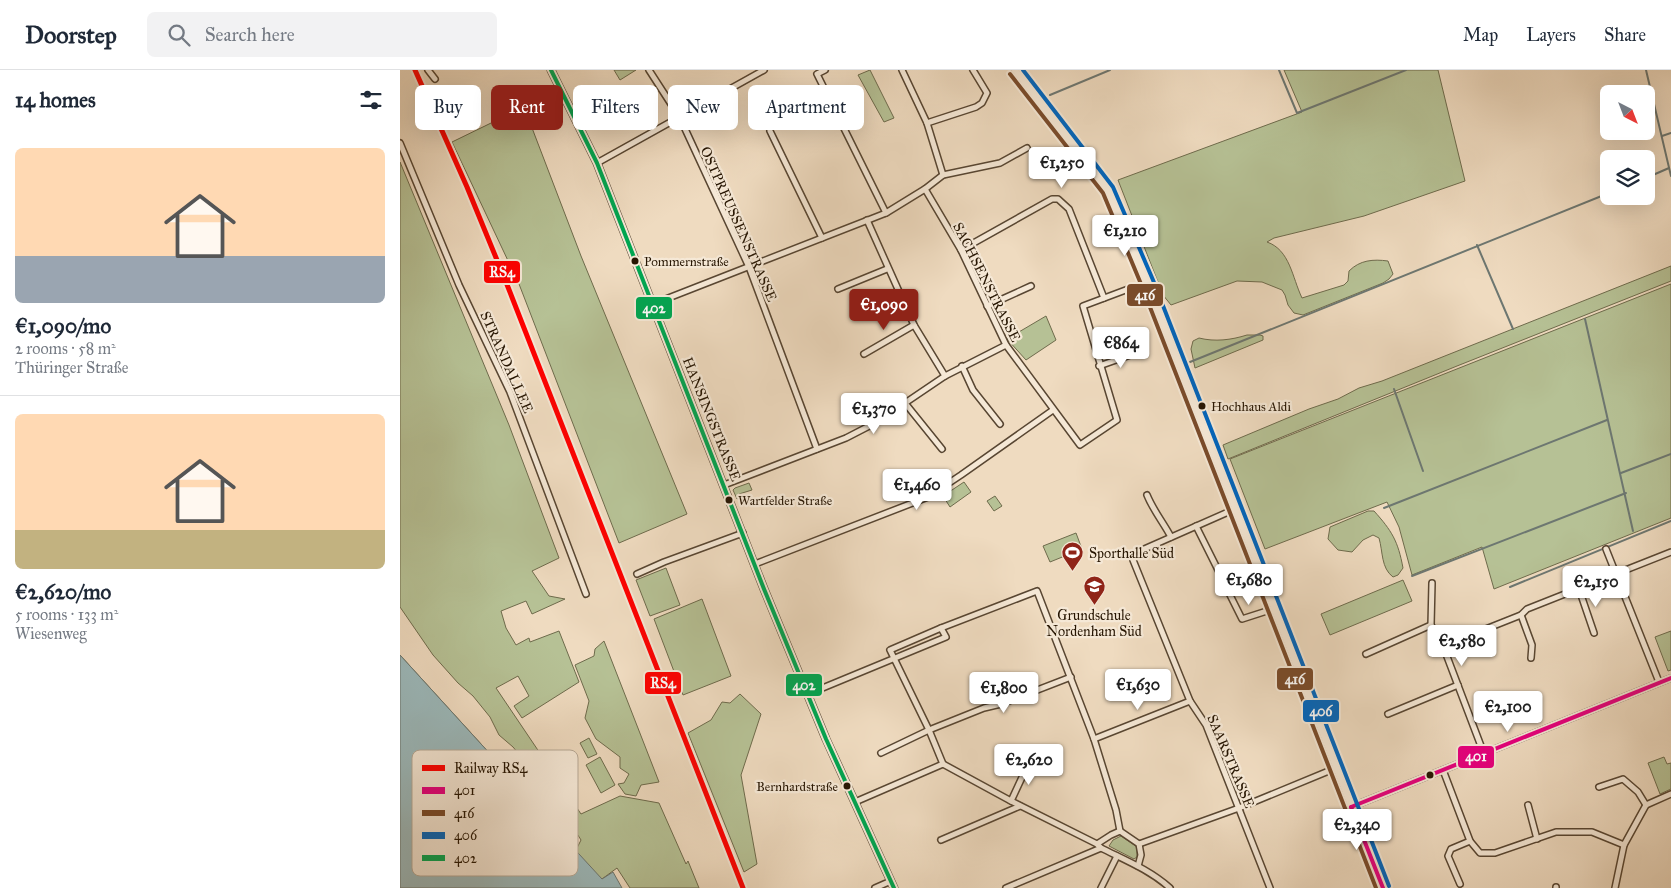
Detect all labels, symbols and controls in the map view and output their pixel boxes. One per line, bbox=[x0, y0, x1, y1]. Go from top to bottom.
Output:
search box bbox=[147, 12, 497, 57]
text: Doorstep bbox=[25, 20, 117, 50]
icon: search bbox=[165, 21, 193, 49]
text: Search here bbox=[205, 23, 295, 46]
text: Map bbox=[1463, 24, 1498, 46]
text: Layers bbox=[1526, 24, 1576, 46]
text: Share bbox=[1604, 24, 1646, 46]
chip: Buy bbox=[415, 85, 481, 130]
chip: Rent bbox=[491, 85, 563, 130]
chip: Filters bbox=[573, 85, 658, 130]
chip: New bbox=[668, 85, 738, 130]
chip: Apartment bbox=[748, 85, 864, 130]
north arrow bbox=[1600, 85, 1655, 140]
map controls bbox=[1600, 85, 1655, 205]
icon: filters bbox=[357, 86, 385, 114]
text: 14 homes bbox=[15, 87, 96, 113]
street label: OSTPREUSSENSTRASSE bbox=[697, 144, 780, 304]
pin: €1,250 bbox=[1021, 146, 1103, 189]
button: layers bbox=[1600, 150, 1655, 205]
text: €1,250 bbox=[1040, 153, 1084, 172]
icon: home bbox=[155, 181, 245, 271]
pin: €1,210 bbox=[1084, 214, 1166, 257]
street label: SACHSENSTRASSE bbox=[949, 220, 1024, 345]
text: €1,210 bbox=[1103, 221, 1147, 240]
place label: Pommernstraße bbox=[644, 254, 729, 270]
marker: Pommernstraße bbox=[630, 256, 640, 266]
line badge: RS4 bbox=[483, 260, 521, 284]
text: RS4 bbox=[489, 264, 516, 282]
line badge: 416 bbox=[1126, 283, 1164, 307]
text: 416 bbox=[1135, 287, 1156, 305]
pin: €1,090 bbox=[843, 288, 925, 331]
text: €1,090 bbox=[860, 295, 908, 314]
line badge: 402 bbox=[635, 296, 673, 320]
text: 402 bbox=[643, 300, 667, 318]
street label: STRANDALLEE bbox=[476, 309, 537, 416]
text: €1,090/mo bbox=[15, 313, 111, 339]
pin: €864 bbox=[1091, 326, 1151, 369]
text: €864 bbox=[1103, 333, 1139, 352]
text: 2 rooms · 58 m² bbox=[15, 339, 116, 358]
street label: HANSINGSTRASSE bbox=[679, 355, 744, 484]
text: Thüringer Straße bbox=[15, 358, 129, 377]
pin: €1,370 bbox=[833, 392, 915, 435]
text: €1,370 bbox=[852, 399, 896, 418]
place label: Hochhaus Aldi bbox=[1211, 399, 1291, 415]
marker: Hochhaus Aldi bbox=[1197, 401, 1207, 411]
icon: home bbox=[155, 446, 245, 536]
pin: €1,460 bbox=[876, 468, 958, 511]
text: €1,460 bbox=[894, 475, 940, 494]
place label: Wartfelder Straße bbox=[738, 493, 833, 509]
marker: Wartfelder Straße bbox=[724, 495, 734, 505]
sports icon: Sporthalle Süd bbox=[1061, 541, 1085, 572]
place label: Sporthalle Süd bbox=[1089, 545, 1174, 562]
pin: €1,680 bbox=[1208, 564, 1290, 606]
pin: €2,150 bbox=[1555, 566, 1637, 608]
text: €1,680 bbox=[1226, 570, 1272, 589]
text: €2,150 bbox=[1573, 572, 1619, 591]
school or university icon: Grundschule Nordenham Süd bbox=[1082, 575, 1106, 606]
text: €2,620/mo bbox=[15, 579, 111, 605]
text: 5 rooms · 133 m² bbox=[15, 605, 118, 624]
place label: Grundschule Nordenham Süd bbox=[1046, 607, 1142, 640]
text: Wiesenweg bbox=[15, 624, 87, 643]
pin: €2,580 bbox=[1421, 624, 1503, 667]
text: €2,580 bbox=[1438, 631, 1486, 650]
line badge: 416 bbox=[1276, 667, 1314, 691]
pin: €1,630 bbox=[1097, 668, 1179, 711]
line badge: RS4 bbox=[644, 671, 682, 695]
text: 416 bbox=[1285, 671, 1306, 689]
pin: €1,800 bbox=[963, 672, 1045, 714]
line badge: 402 bbox=[785, 673, 823, 697]
text: RS4 bbox=[650, 675, 677, 693]
text: €1,630 bbox=[1116, 675, 1160, 694]
text: 402 bbox=[793, 677, 817, 695]
text: €1,800 bbox=[980, 678, 1028, 697]
pin: €2,100 bbox=[1467, 690, 1549, 733]
text: €2,100 bbox=[1485, 697, 1531, 716]
line badge: 406 bbox=[1302, 699, 1340, 723]
text: 406 bbox=[1309, 703, 1333, 721]
street label: SAARSTRASSE bbox=[1203, 712, 1258, 810]
pin: €2,620 bbox=[988, 744, 1070, 786]
line badge: 401 bbox=[1457, 745, 1495, 769]
text: 401 bbox=[1465, 748, 1487, 766]
legend bbox=[412, 750, 578, 876]
text: €2,620 bbox=[1005, 750, 1053, 769]
text: Railway RS4 bbox=[454, 760, 529, 777]
unlabelled marker bbox=[1425, 770, 1435, 780]
place label: Bernhardstraße bbox=[756, 779, 839, 795]
marker: Bernhardstraße bbox=[842, 781, 852, 791]
text: 401 bbox=[454, 782, 476, 799]
text: 416 bbox=[454, 805, 475, 822]
pin: €2,340 bbox=[1316, 808, 1398, 851]
text: €2,340 bbox=[1334, 815, 1380, 834]
text: 406 bbox=[454, 827, 478, 844]
text: 402 bbox=[454, 850, 477, 867]

